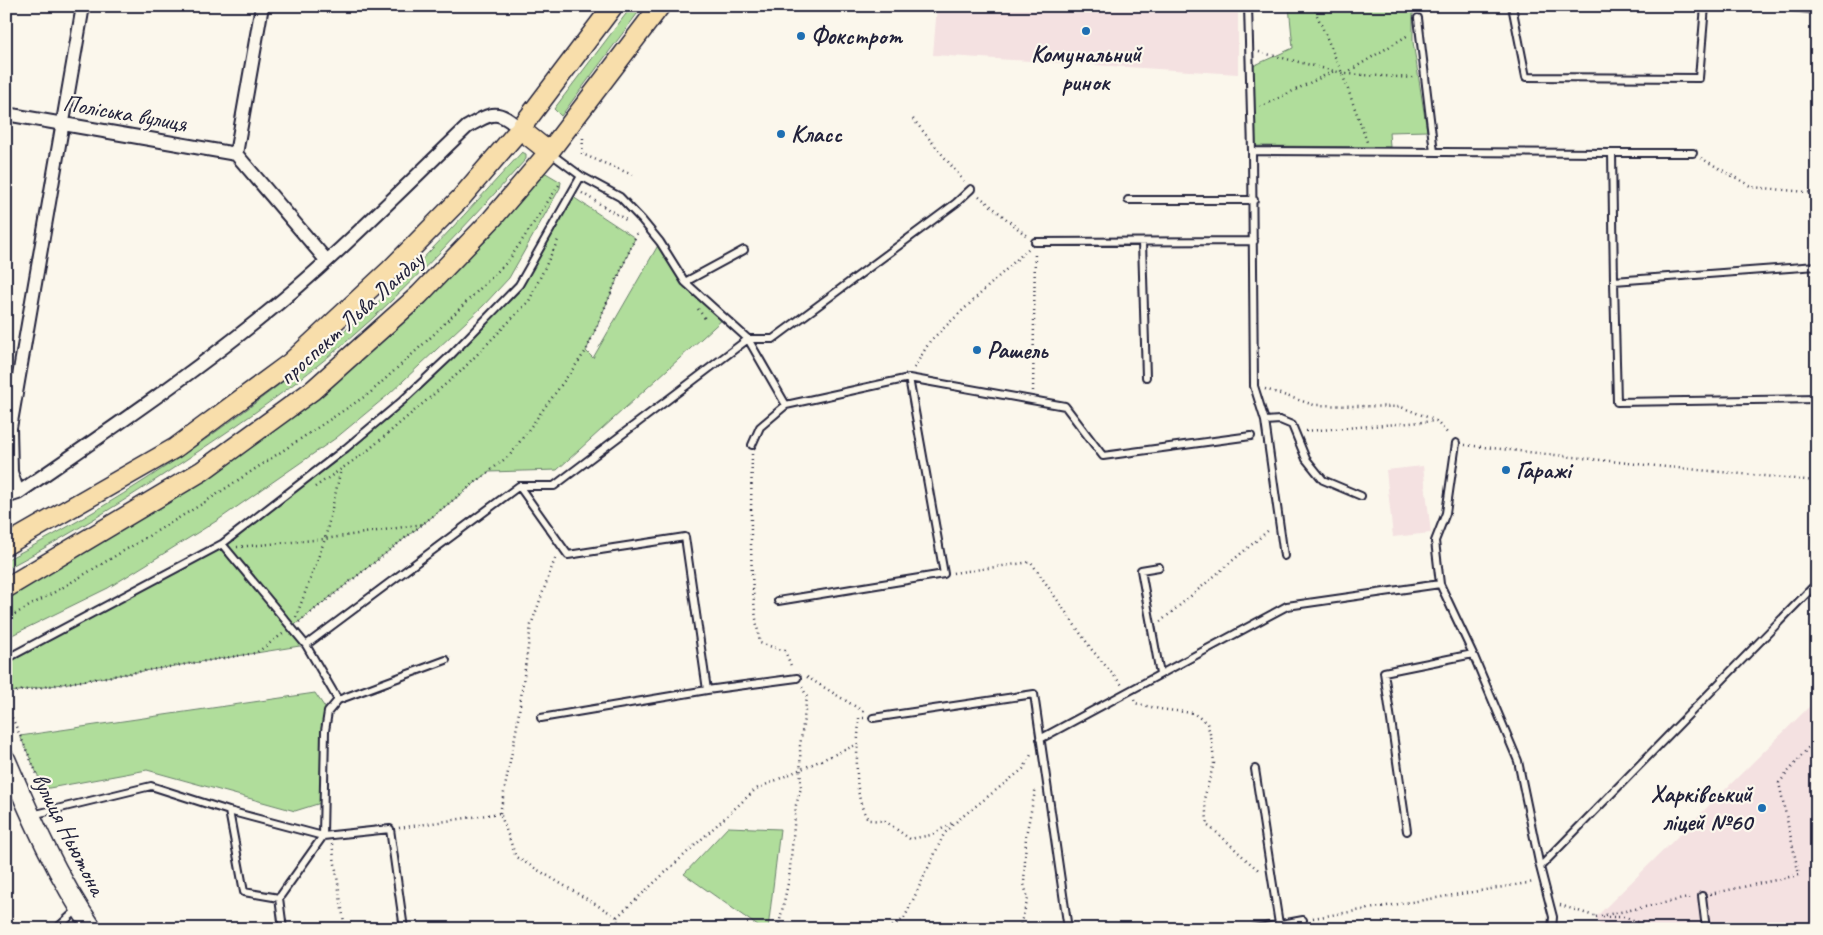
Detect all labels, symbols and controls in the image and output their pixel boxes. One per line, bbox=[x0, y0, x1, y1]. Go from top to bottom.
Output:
place label: Фокстрот bbox=[811, 21, 904, 51]
marker: Комунальний ринок bbox=[1080, 25, 1092, 37]
marker: Фокстрот bbox=[795, 30, 807, 42]
place label: Комунальний ринок bbox=[1031, 39, 1143, 97]
street label: Поліська вулиця bbox=[61, 87, 190, 139]
place label: Класс bbox=[791, 119, 843, 149]
marker: Класс bbox=[775, 128, 787, 140]
street label: проспект Льва Ландау bbox=[272, 243, 432, 391]
place label: Рашель bbox=[987, 335, 1049, 365]
marker: Рашель bbox=[971, 344, 983, 356]
place label: Гаражі bbox=[1516, 455, 1574, 485]
marker: Гаражі bbox=[1500, 464, 1512, 476]
street label: вулиця Ньютона bbox=[25, 768, 114, 902]
place label: Харківський ліцей №60 bbox=[1651, 779, 1754, 837]
marker: Харківський ліцей №60 bbox=[1756, 802, 1768, 814]

